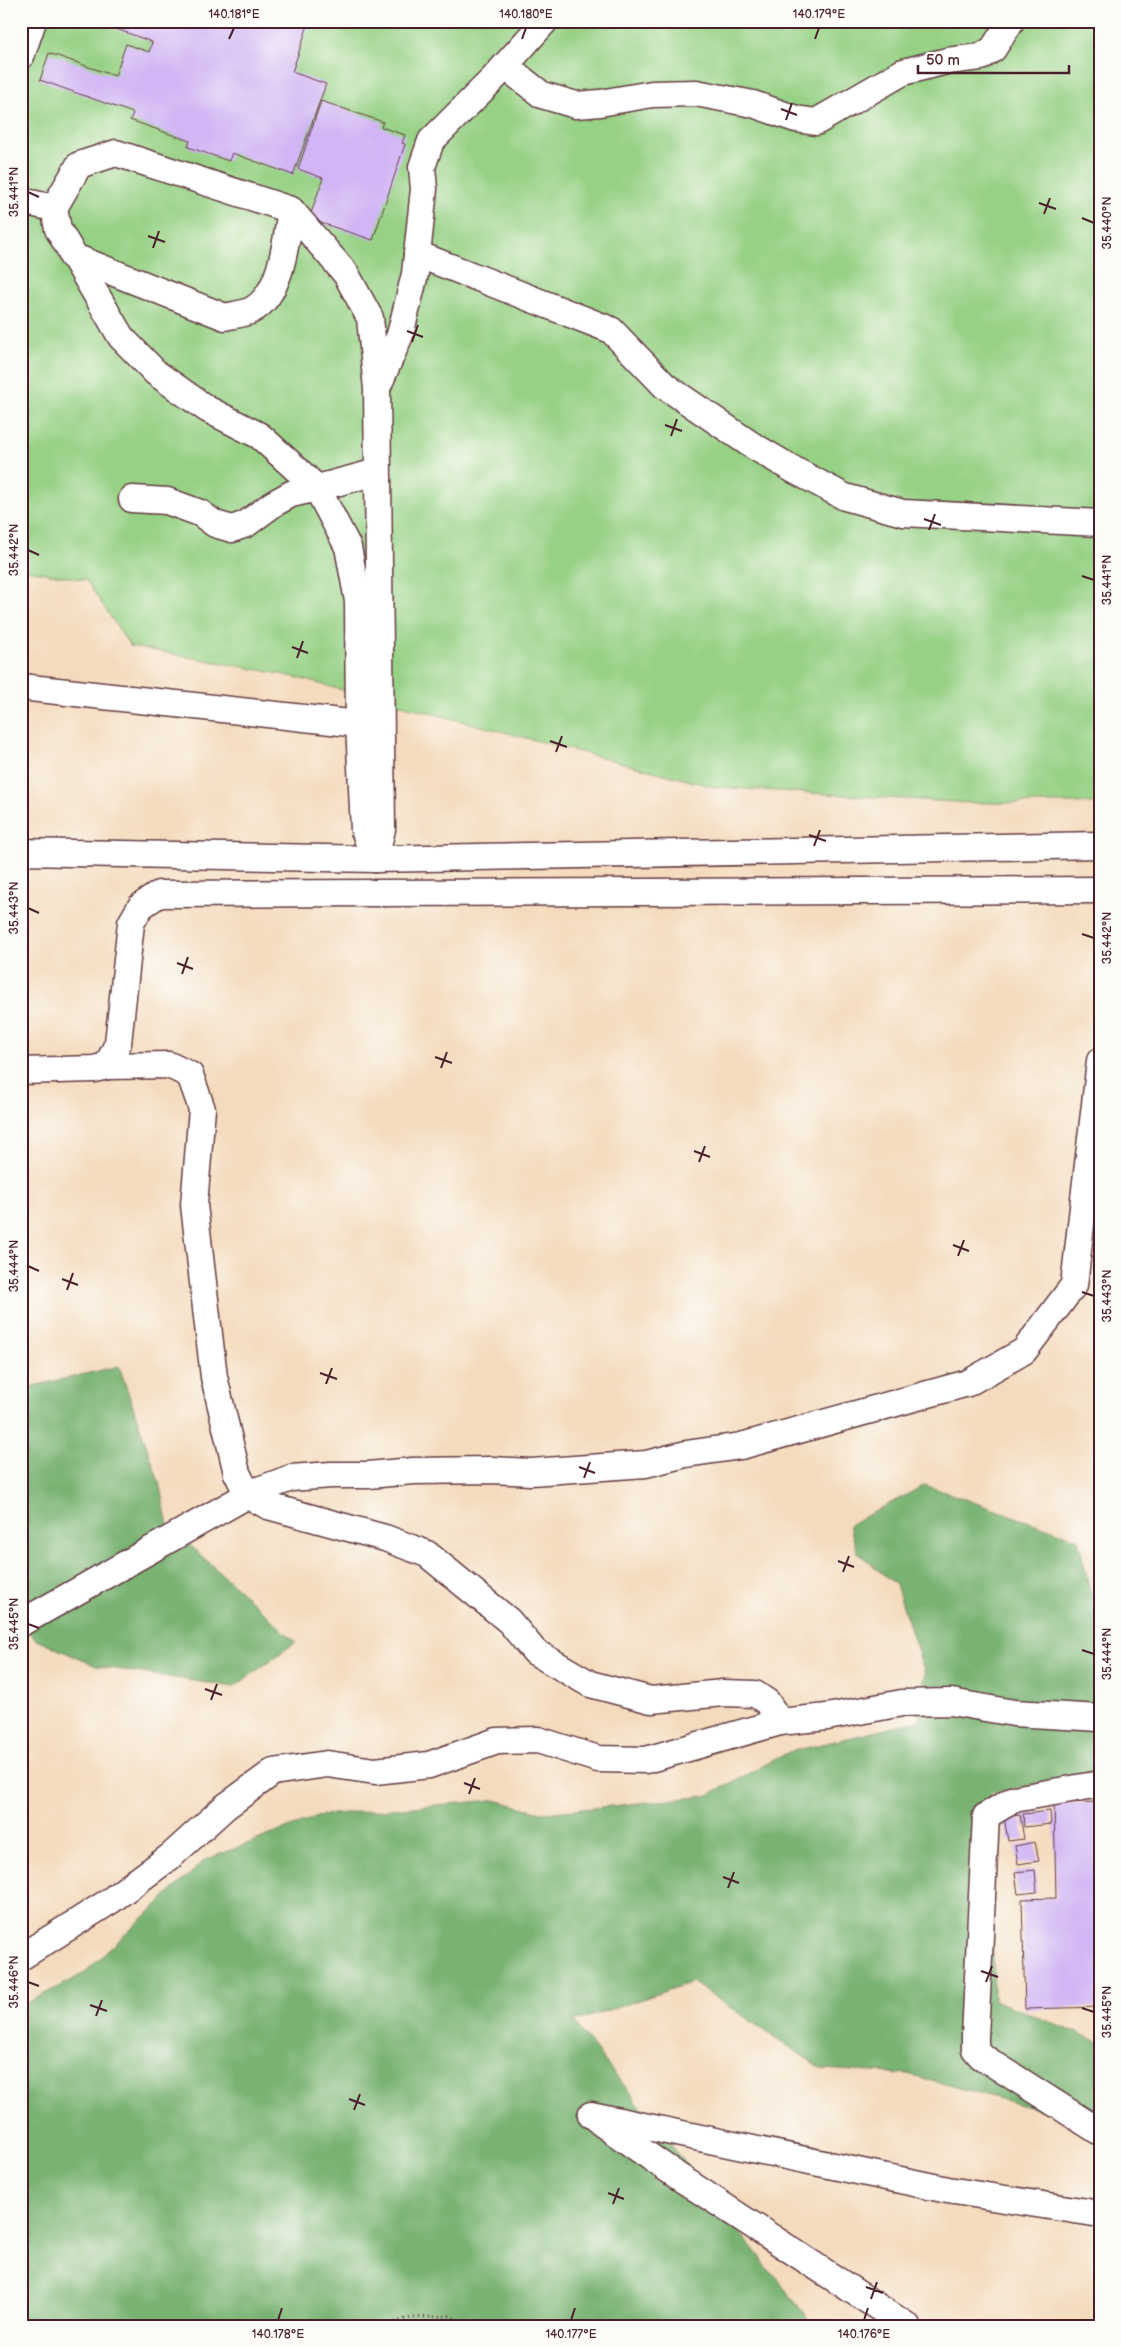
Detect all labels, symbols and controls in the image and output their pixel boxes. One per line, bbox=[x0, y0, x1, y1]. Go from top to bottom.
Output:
text: 140.181°E bbox=[208, 7, 260, 22]
text: 140.180°E bbox=[499, 7, 553, 22]
text: 140.179°E bbox=[793, 7, 845, 22]
scale bar bbox=[918, 42, 1070, 74]
text: 50 m bbox=[926, 51, 960, 70]
text: 35.441°N bbox=[7, 167, 22, 217]
text: 35.440°N bbox=[1100, 197, 1115, 249]
text: 35.442°N bbox=[7, 524, 22, 576]
text: 35.441°N bbox=[1100, 555, 1115, 605]
text: 35.443°N bbox=[7, 882, 22, 934]
text: 35.442°N bbox=[1100, 912, 1115, 964]
text: 35.444°N bbox=[7, 1240, 22, 1292]
text: 35.443°N bbox=[1100, 1270, 1115, 1322]
text: 35.445°N bbox=[7, 1598, 22, 1650]
text: 35.444°N bbox=[1100, 1628, 1115, 1680]
text: 35.446°N bbox=[7, 1956, 22, 2008]
text: 35.445°N bbox=[1100, 1986, 1115, 2038]
text: 140.178°E bbox=[252, 2327, 304, 2342]
text: 140.177°E bbox=[545, 2327, 597, 2342]
text: 140.176°E bbox=[838, 2327, 890, 2342]

